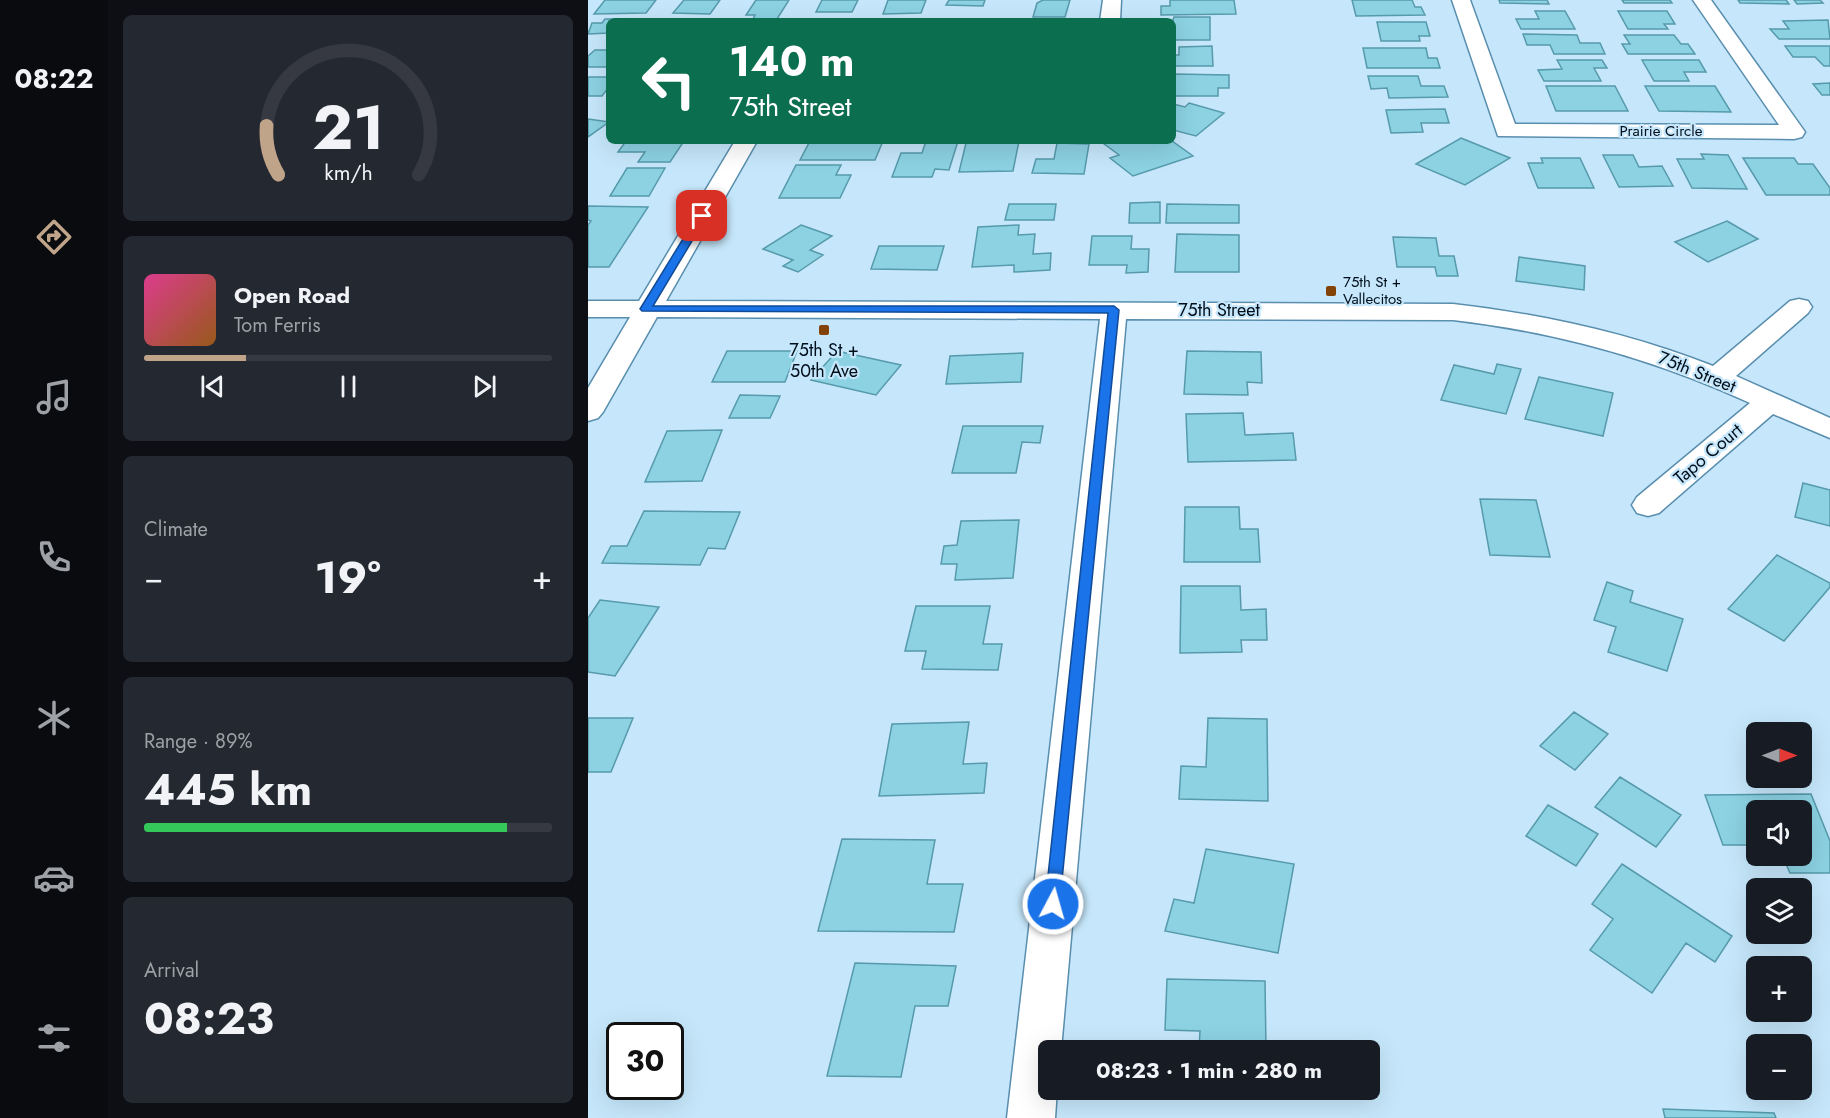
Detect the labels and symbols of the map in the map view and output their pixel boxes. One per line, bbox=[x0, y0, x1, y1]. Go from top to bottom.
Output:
street label: Prairie Circle bbox=[1620, 120, 1703, 142]
pin bbox=[676, 190, 727, 241]
place label: 75th St + Vallecitos bbox=[1343, 271, 1402, 310]
marker: 75th St + Vallecitos bbox=[1324, 284, 1338, 298]
street label: 75th Street bbox=[1178, 297, 1261, 323]
marker: 75th St + 50th Ave bbox=[817, 323, 831, 337]
place label: 75th St + 50th Ave bbox=[789, 337, 859, 384]
street label: 75th Street bbox=[1654, 345, 1740, 400]
street label: Tapo Court bbox=[1668, 417, 1749, 491]
north arrow bbox=[1746, 722, 1812, 788]
position arrow bbox=[1021, 872, 1085, 936]
speed limit sign: 30 bbox=[606, 1022, 684, 1100]

